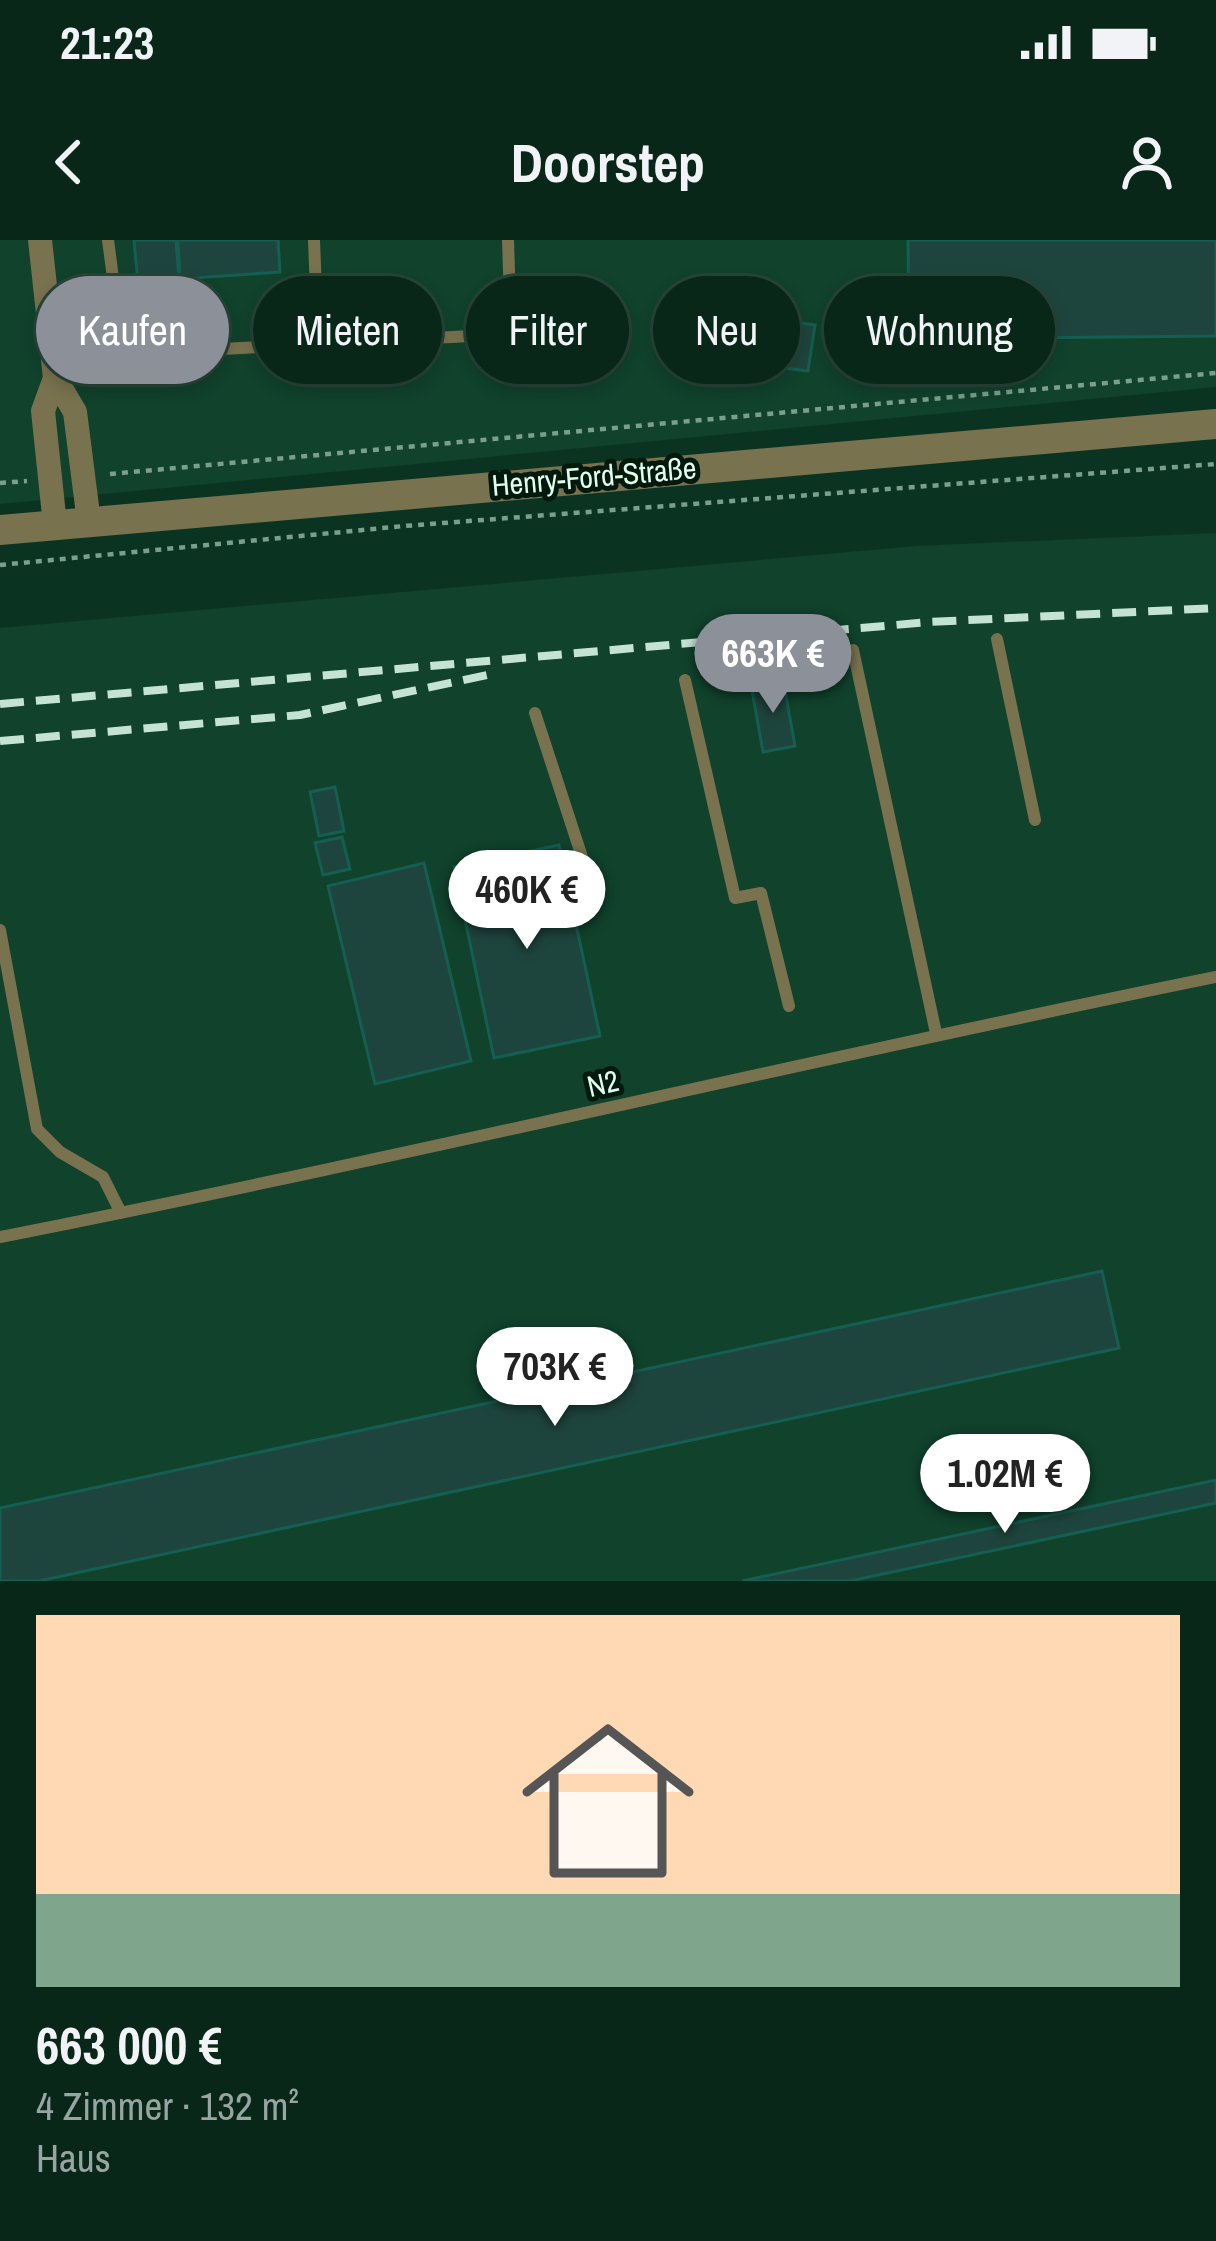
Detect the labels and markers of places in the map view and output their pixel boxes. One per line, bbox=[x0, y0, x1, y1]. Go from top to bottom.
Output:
pin: 663K € bbox=[675, 614, 871, 716]
pin: 460K € bbox=[429, 850, 625, 952]
pin: 703K € bbox=[457, 1327, 653, 1429]
pin: 1.02M € bbox=[894, 1434, 1116, 1536]

